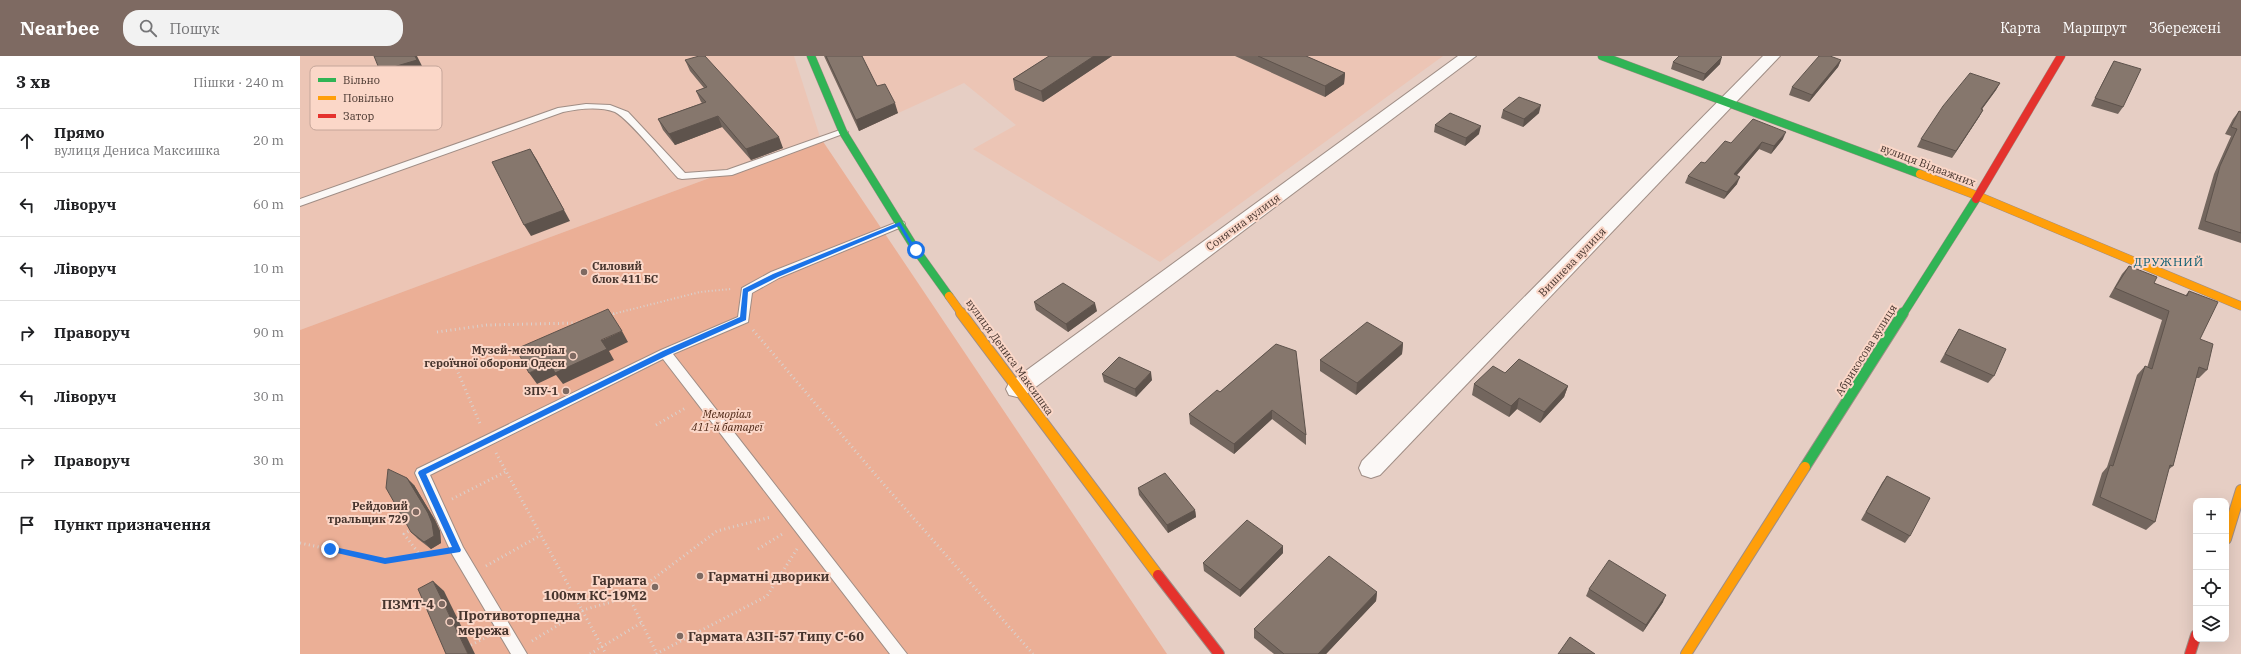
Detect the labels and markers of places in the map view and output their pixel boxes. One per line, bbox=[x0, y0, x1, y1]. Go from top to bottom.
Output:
place label: Силовий блок 411 БС bbox=[592, 259, 658, 286]
marker: Силовий блок 411 БС bbox=[579, 267, 589, 277]
place label: Музей-меморіал героїчної оборони Одеси bbox=[424, 343, 565, 370]
marker: Музей-меморіал героїчної оборони Одеси bbox=[568, 351, 578, 361]
place label: ЗПУ-1 bbox=[524, 384, 558, 398]
marker: ЗПУ-1 bbox=[561, 386, 571, 396]
place label: Рейдовий тральщик 729 bbox=[327, 499, 408, 526]
marker: Рейдовий тральщик 729 bbox=[411, 507, 421, 517]
place label: Гарматні дворики bbox=[708, 568, 830, 585]
marker: Гарматні дворики bbox=[695, 571, 705, 581]
place label: Гармата 100мм КС-19М2 bbox=[543, 572, 648, 604]
marker: Гармата 100мм КС-19М2 bbox=[650, 582, 660, 592]
place label: ПЗМТ-4 bbox=[382, 596, 434, 613]
marker: ПЗМТ-4 bbox=[437, 599, 447, 609]
place label: Противоторпедна мережа bbox=[458, 607, 581, 639]
marker: Противоторпедна мережа bbox=[445, 617, 455, 627]
place label: Гармата АЗП-57 Типу С-60 bbox=[688, 628, 864, 645]
marker: Гармата АЗП-57 Типу С-60 bbox=[675, 631, 685, 641]

